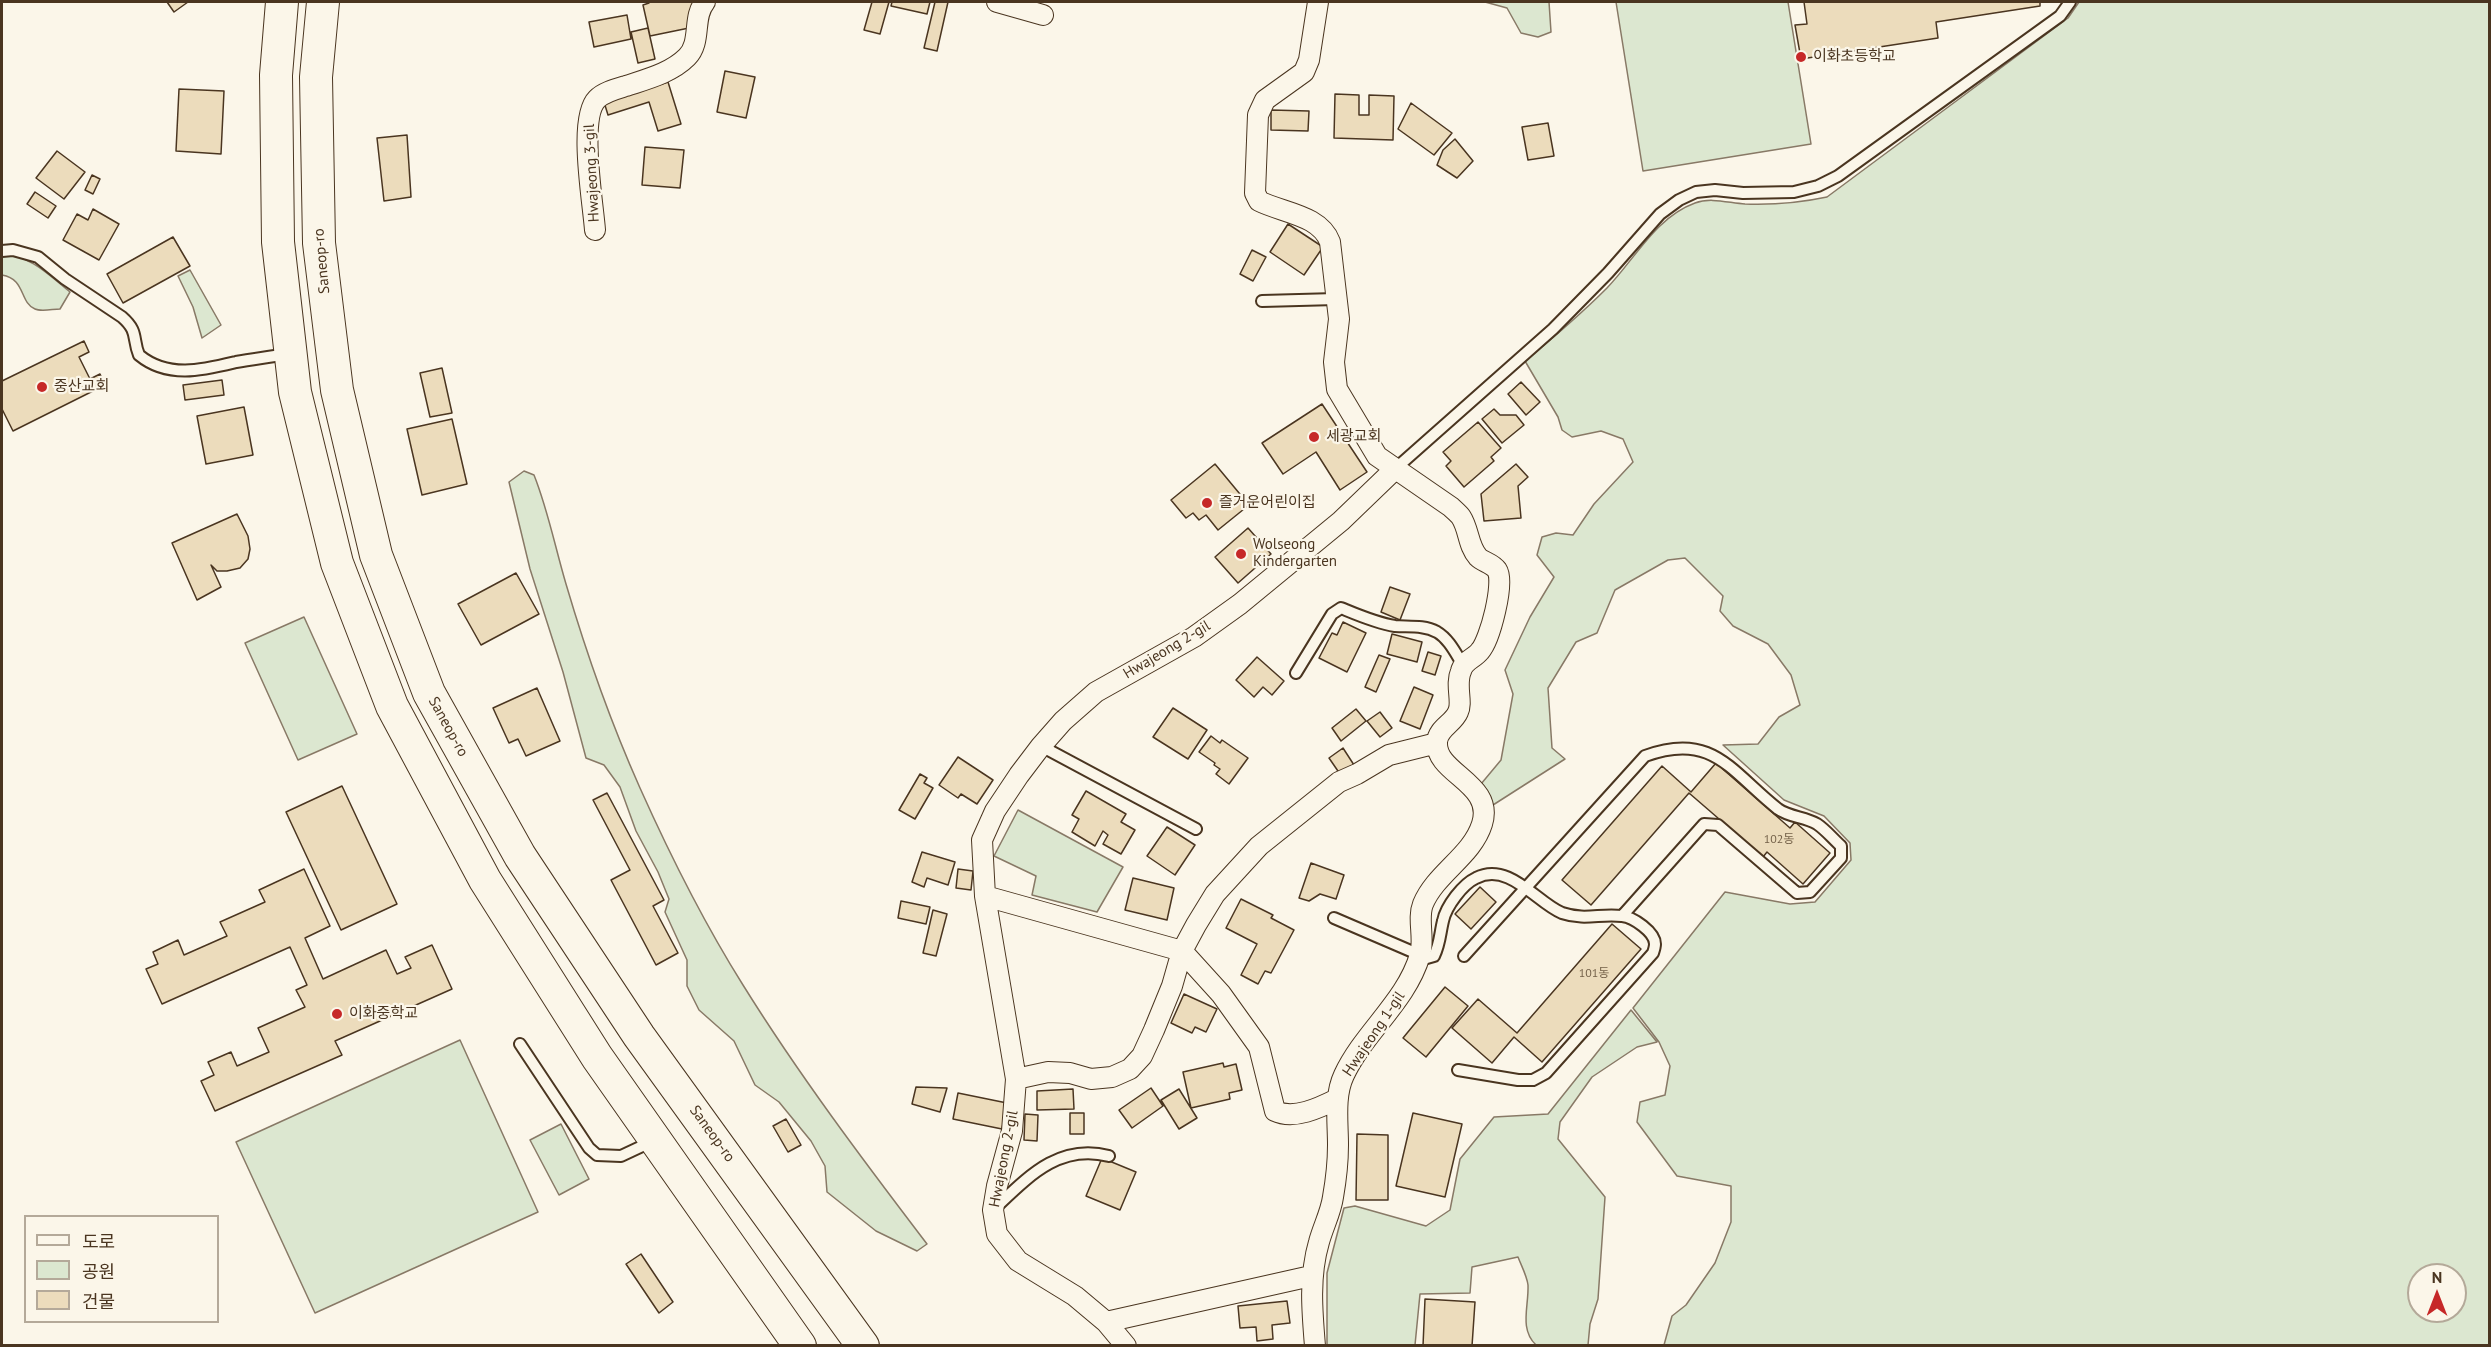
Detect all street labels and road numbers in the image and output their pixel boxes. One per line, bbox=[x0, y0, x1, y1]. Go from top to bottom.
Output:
street label: Hwajeong 3-gil bbox=[580, 123, 604, 223]
street label: Saneop-ro bbox=[310, 227, 334, 295]
street label: Hwajeong 2-gil bbox=[1120, 617, 1214, 683]
street label: Saneop-ro bbox=[424, 694, 472, 760]
street label: Hwajeong 1-gil bbox=[1339, 988, 1409, 1080]
street label: Saneop-ro bbox=[685, 1102, 739, 1166]
street label: Hwajeong 2-gil bbox=[986, 1109, 1022, 1209]

